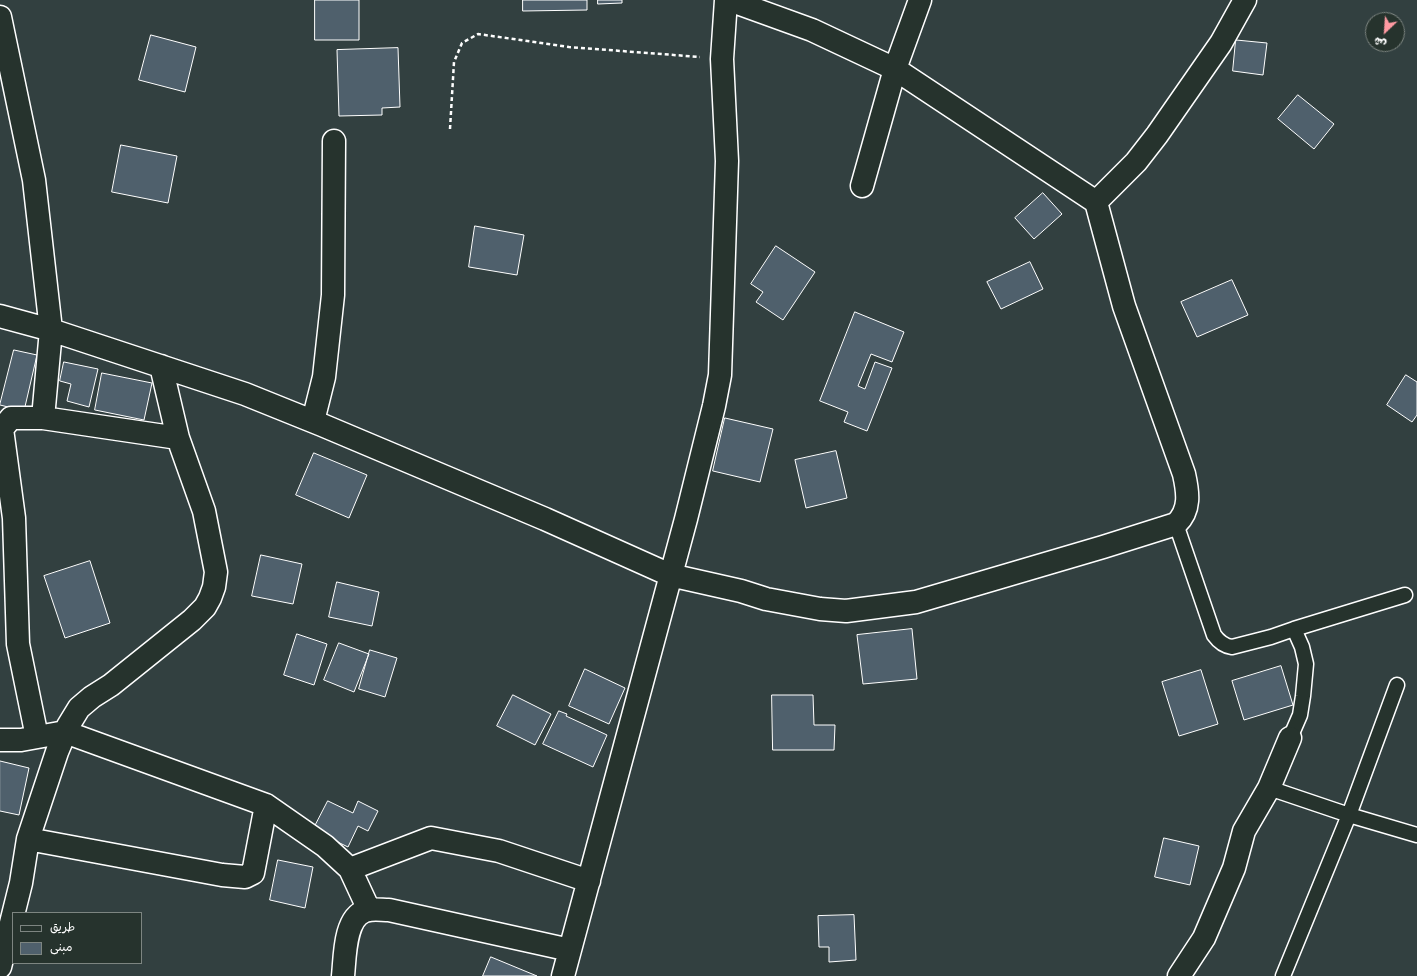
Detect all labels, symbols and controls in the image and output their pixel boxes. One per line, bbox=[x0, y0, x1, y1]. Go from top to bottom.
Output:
north arrow bbox=[1365, 12, 1405, 52]
text: ش bbox=[1372, 33, 1389, 51]
legend bbox=[12, 912, 142, 964]
text: طريق bbox=[50, 920, 75, 936]
text: مبنى bbox=[50, 940, 73, 956]

